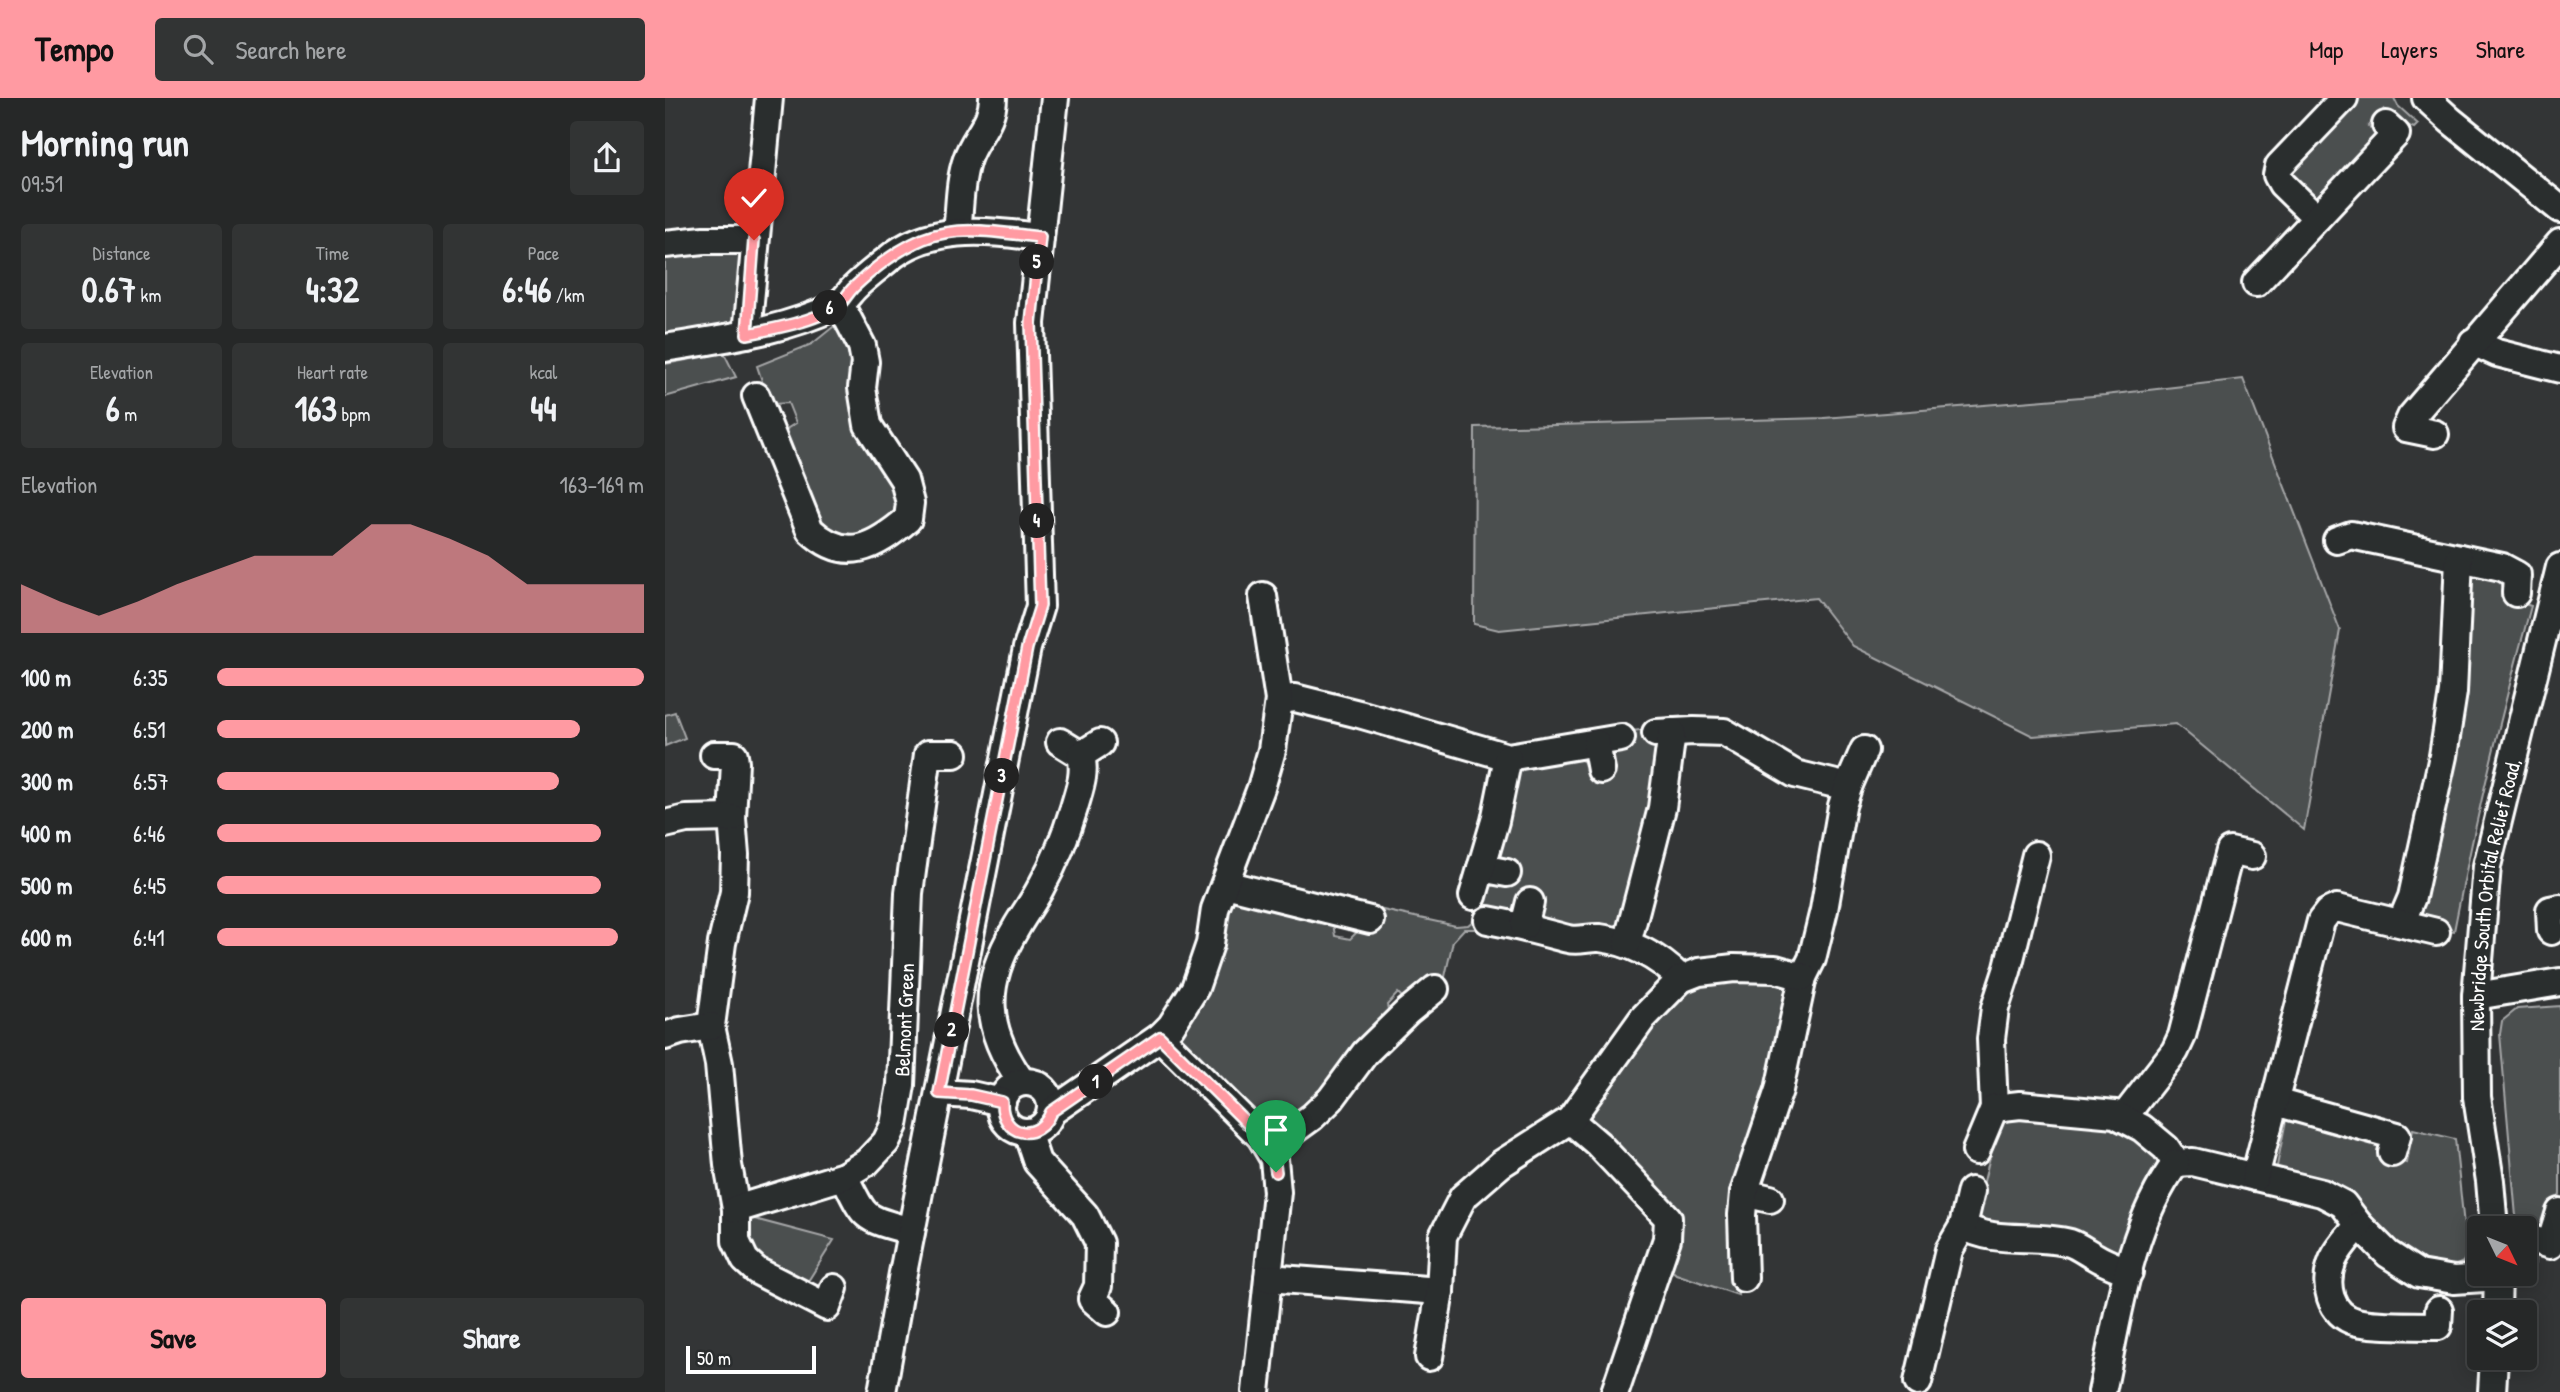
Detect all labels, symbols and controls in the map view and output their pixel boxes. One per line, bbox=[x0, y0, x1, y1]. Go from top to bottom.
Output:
search box bbox=[155, 18, 645, 81]
text: Tempo bbox=[35, 27, 113, 71]
icon: search bbox=[179, 30, 217, 68]
text: Search here bbox=[235, 32, 347, 67]
text: Map bbox=[2309, 33, 2343, 65]
text: Layers bbox=[2381, 33, 2438, 65]
text: Share bbox=[2476, 33, 2525, 65]
text: Morning run bbox=[21, 116, 189, 168]
button: share bbox=[570, 121, 644, 195]
text: 09:51 bbox=[21, 168, 63, 199]
pin bbox=[724, 168, 784, 240]
icon: check bbox=[735, 179, 773, 217]
text: Distance bbox=[92, 240, 151, 266]
text: Time bbox=[316, 240, 349, 266]
text: Pace bbox=[528, 240, 559, 266]
pin: 5 bbox=[1019, 244, 1055, 280]
text: 5 bbox=[1032, 248, 1041, 274]
text: 0.67 bbox=[82, 266, 136, 313]
text: 4:32 bbox=[306, 266, 359, 313]
text: 6:46 bbox=[502, 266, 551, 313]
text: km bbox=[136, 282, 161, 308]
text: /km bbox=[551, 282, 585, 308]
pin: 6 bbox=[813, 290, 847, 326]
text: 6 bbox=[826, 294, 833, 320]
text: Elevation bbox=[90, 359, 153, 385]
text: Heart rate bbox=[297, 359, 368, 385]
text: kcal bbox=[530, 359, 557, 385]
text: 6 bbox=[106, 385, 120, 432]
text: 163 bbox=[295, 385, 337, 432]
text: 44 bbox=[530, 385, 557, 432]
text: m bbox=[120, 401, 137, 427]
text: bpm bbox=[337, 401, 370, 427]
text: Elevation bbox=[21, 469, 97, 500]
text: 163–169 m bbox=[560, 469, 644, 500]
pin: 4 bbox=[1019, 504, 1055, 538]
text: 4 bbox=[1033, 507, 1040, 533]
text: 100 m bbox=[21, 662, 71, 693]
text: 6:35 bbox=[133, 662, 168, 693]
text: 200 m bbox=[21, 714, 73, 745]
text: 6:51 bbox=[133, 714, 166, 745]
street label: Newbridge South Orbital Relief Road, bbox=[2461, 756, 2527, 1031]
pin: 3 bbox=[985, 758, 1019, 794]
text: 3 bbox=[997, 762, 1006, 788]
text: 300 m bbox=[21, 766, 73, 797]
text: 6:57 bbox=[133, 766, 169, 797]
text: 400 m bbox=[21, 818, 71, 849]
text: 6:46 bbox=[133, 818, 165, 849]
text: 500 m bbox=[21, 870, 72, 901]
text: 6:45 bbox=[133, 870, 166, 901]
text: 600 m bbox=[21, 922, 72, 953]
text: 6:41 bbox=[133, 922, 165, 953]
street label: Belmont Green bbox=[887, 963, 921, 1077]
pin: 2 bbox=[935, 1012, 969, 1048]
text: 2 bbox=[947, 1016, 956, 1042]
pin: 1 bbox=[1079, 1065, 1113, 1100]
text: 1 bbox=[1092, 1068, 1099, 1094]
pin bbox=[1246, 1100, 1306, 1172]
icon: arrive bbox=[1257, 1111, 1295, 1149]
north arrow bbox=[2467, 1216, 2537, 1286]
map controls bbox=[2467, 1216, 2537, 1370]
button: Save bbox=[21, 1298, 326, 1378]
button: Share bbox=[340, 1298, 644, 1378]
button: layers bbox=[2467, 1300, 2537, 1370]
scale bar bbox=[686, 1343, 815, 1375]
text: 50 m bbox=[697, 1345, 731, 1371]

